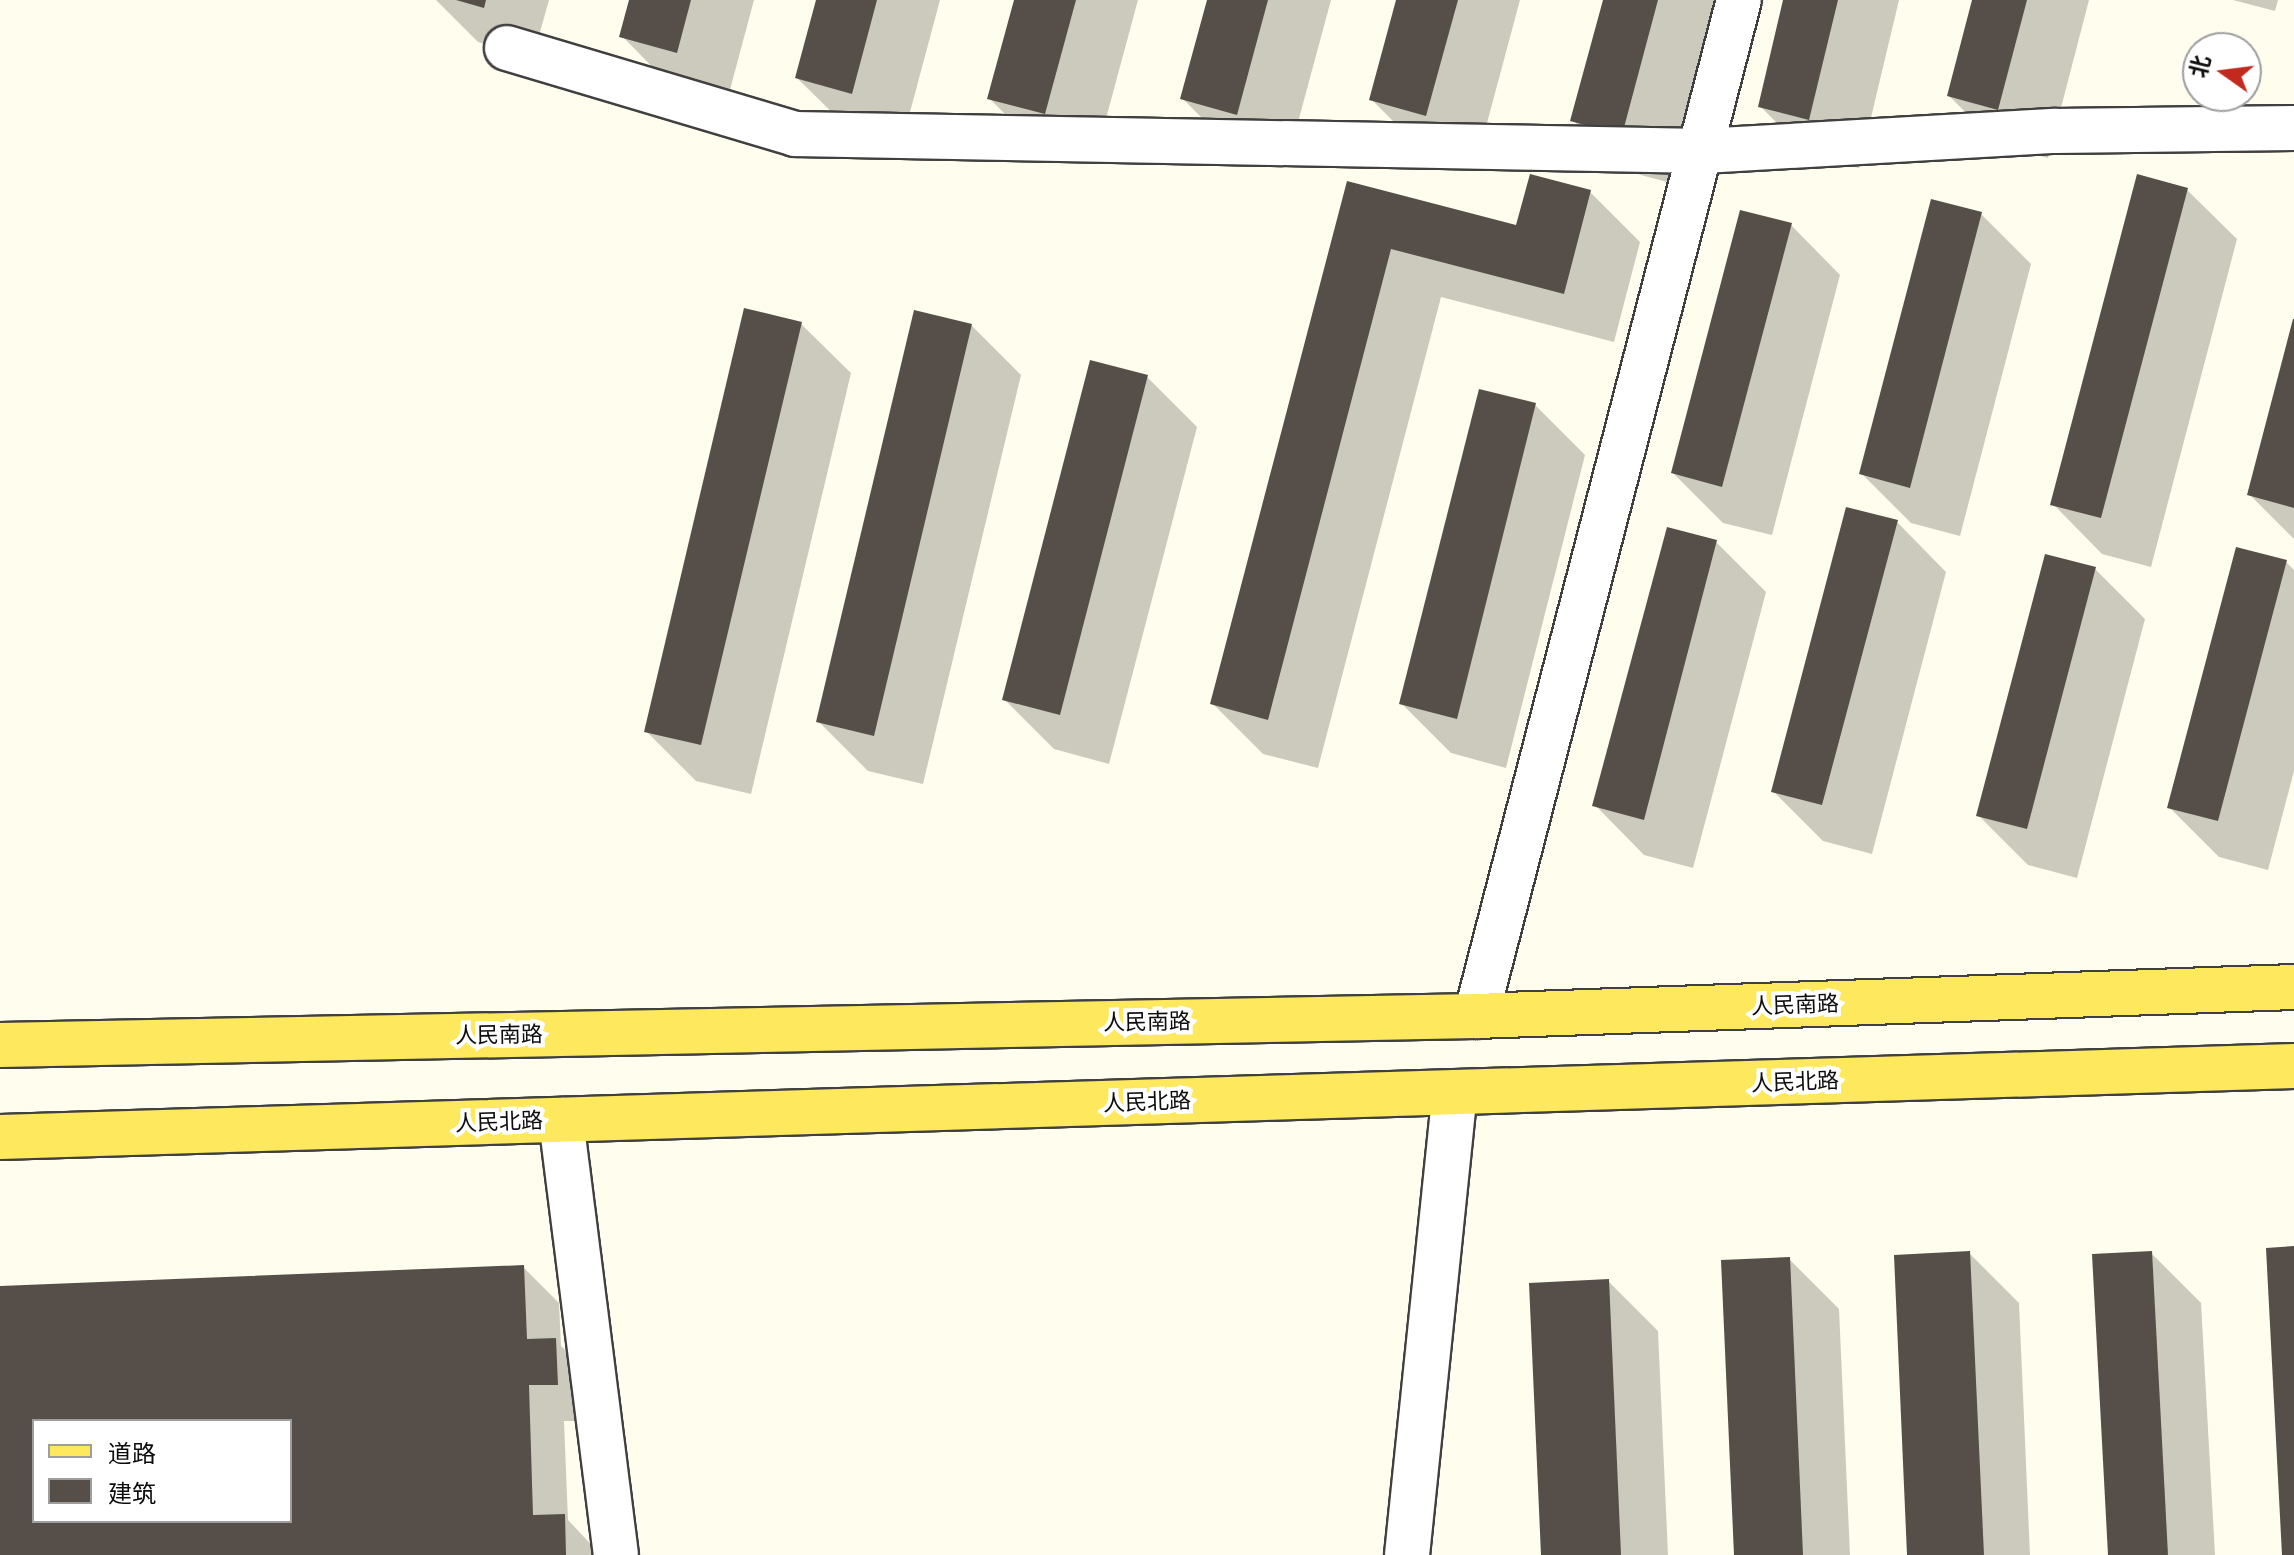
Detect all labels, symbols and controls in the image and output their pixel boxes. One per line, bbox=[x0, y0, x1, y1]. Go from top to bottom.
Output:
north arrow bbox=[2182, 32, 2262, 112]
text: 北 bbox=[2185, 53, 2215, 80]
street label: 人民南路 bbox=[1751, 990, 1839, 1020]
street label: 人民南路 bbox=[1103, 1008, 1191, 1036]
street label: 人民南路 bbox=[455, 1021, 543, 1049]
street label: 人民北路 bbox=[1751, 1067, 1839, 1097]
street label: 人民北路 bbox=[1103, 1087, 1191, 1117]
street label: 人民北路 bbox=[455, 1107, 543, 1137]
legend bbox=[32, 1419, 292, 1523]
text: 道路 bbox=[108, 1441, 156, 1467]
text: 建筑 bbox=[108, 1481, 156, 1507]

